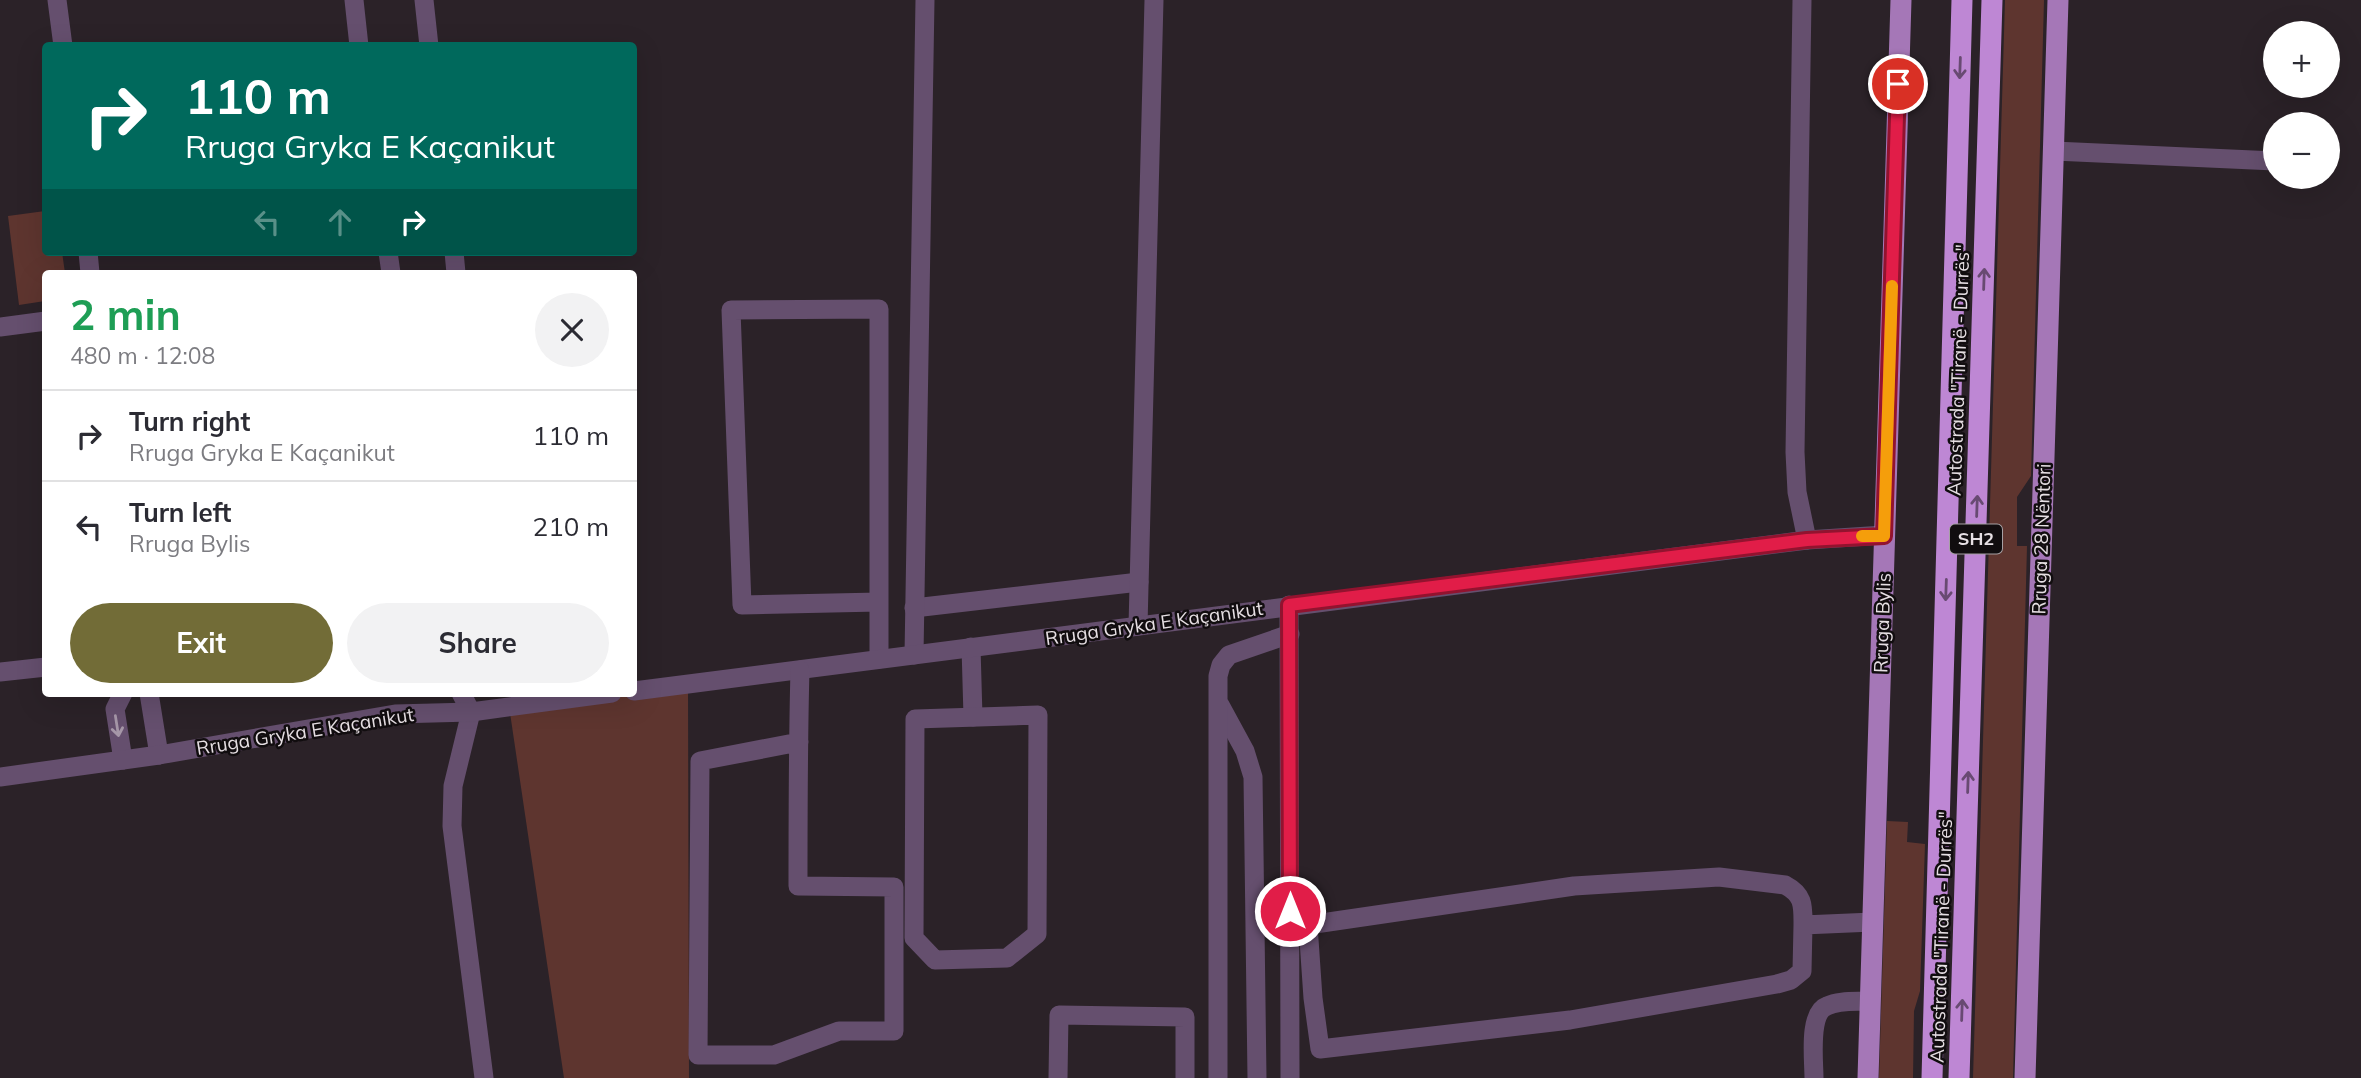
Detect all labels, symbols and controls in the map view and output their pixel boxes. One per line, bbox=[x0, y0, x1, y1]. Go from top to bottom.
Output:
map controls bbox=[2263, 21, 2340, 189]
button: + bbox=[2263, 21, 2340, 98]
pin bbox=[1868, 54, 1928, 114]
one-way arrow bbox=[1954, 56, 1967, 79]
text: 110 m bbox=[185, 65, 331, 126]
icon: arrive bbox=[1879, 65, 1917, 103]
icon: right bbox=[70, 70, 161, 161]
button: − bbox=[2263, 112, 2340, 189]
text: Rruga Gryka E Kaçanikut bbox=[185, 126, 555, 166]
icon: left bbox=[248, 203, 286, 241]
icon: ahead bbox=[321, 203, 359, 241]
icon: right bbox=[394, 203, 432, 241]
street label: Autostrada "Tiranë - Durrës" bbox=[1942, 244, 1974, 496]
one-way arrow bbox=[1977, 267, 1990, 290]
text: 2 min bbox=[70, 288, 181, 341]
button: close bbox=[535, 293, 609, 367]
text: 480 m · 12:08 bbox=[70, 341, 215, 370]
text: Turn right bbox=[129, 405, 250, 438]
icon: right bbox=[70, 417, 108, 455]
text: 110 m bbox=[533, 419, 609, 452]
text: Rruga Gryka E Kaçanikut bbox=[129, 438, 395, 467]
street label: Rruga 28 Nëntori bbox=[2026, 463, 2056, 615]
one-way arrow bbox=[1970, 495, 1984, 518]
text: Turn left bbox=[129, 496, 231, 529]
icon: left bbox=[70, 508, 108, 546]
text: 210 m bbox=[533, 510, 609, 543]
road number: SH2 bbox=[1950, 524, 2002, 554]
text: Rruga Bylis bbox=[129, 529, 250, 558]
street label: Rruga Bylis bbox=[1868, 572, 1896, 674]
one-way arrow bbox=[1939, 578, 1952, 601]
street label: Rruga Gryka E Kaçanikut bbox=[1044, 596, 1265, 650]
button: Exit bbox=[70, 603, 333, 683]
button: Share bbox=[347, 603, 609, 683]
street label: Rruga Gryka E Kaçanikut bbox=[195, 702, 416, 760]
one-way arrow bbox=[111, 714, 124, 737]
one-way arrow bbox=[1962, 771, 1975, 794]
street label: Autostrada "Tiranë - Durrës" bbox=[1925, 811, 1957, 1063]
position arrow bbox=[1253, 874, 1327, 948]
one-way arrow bbox=[1955, 999, 1968, 1022]

